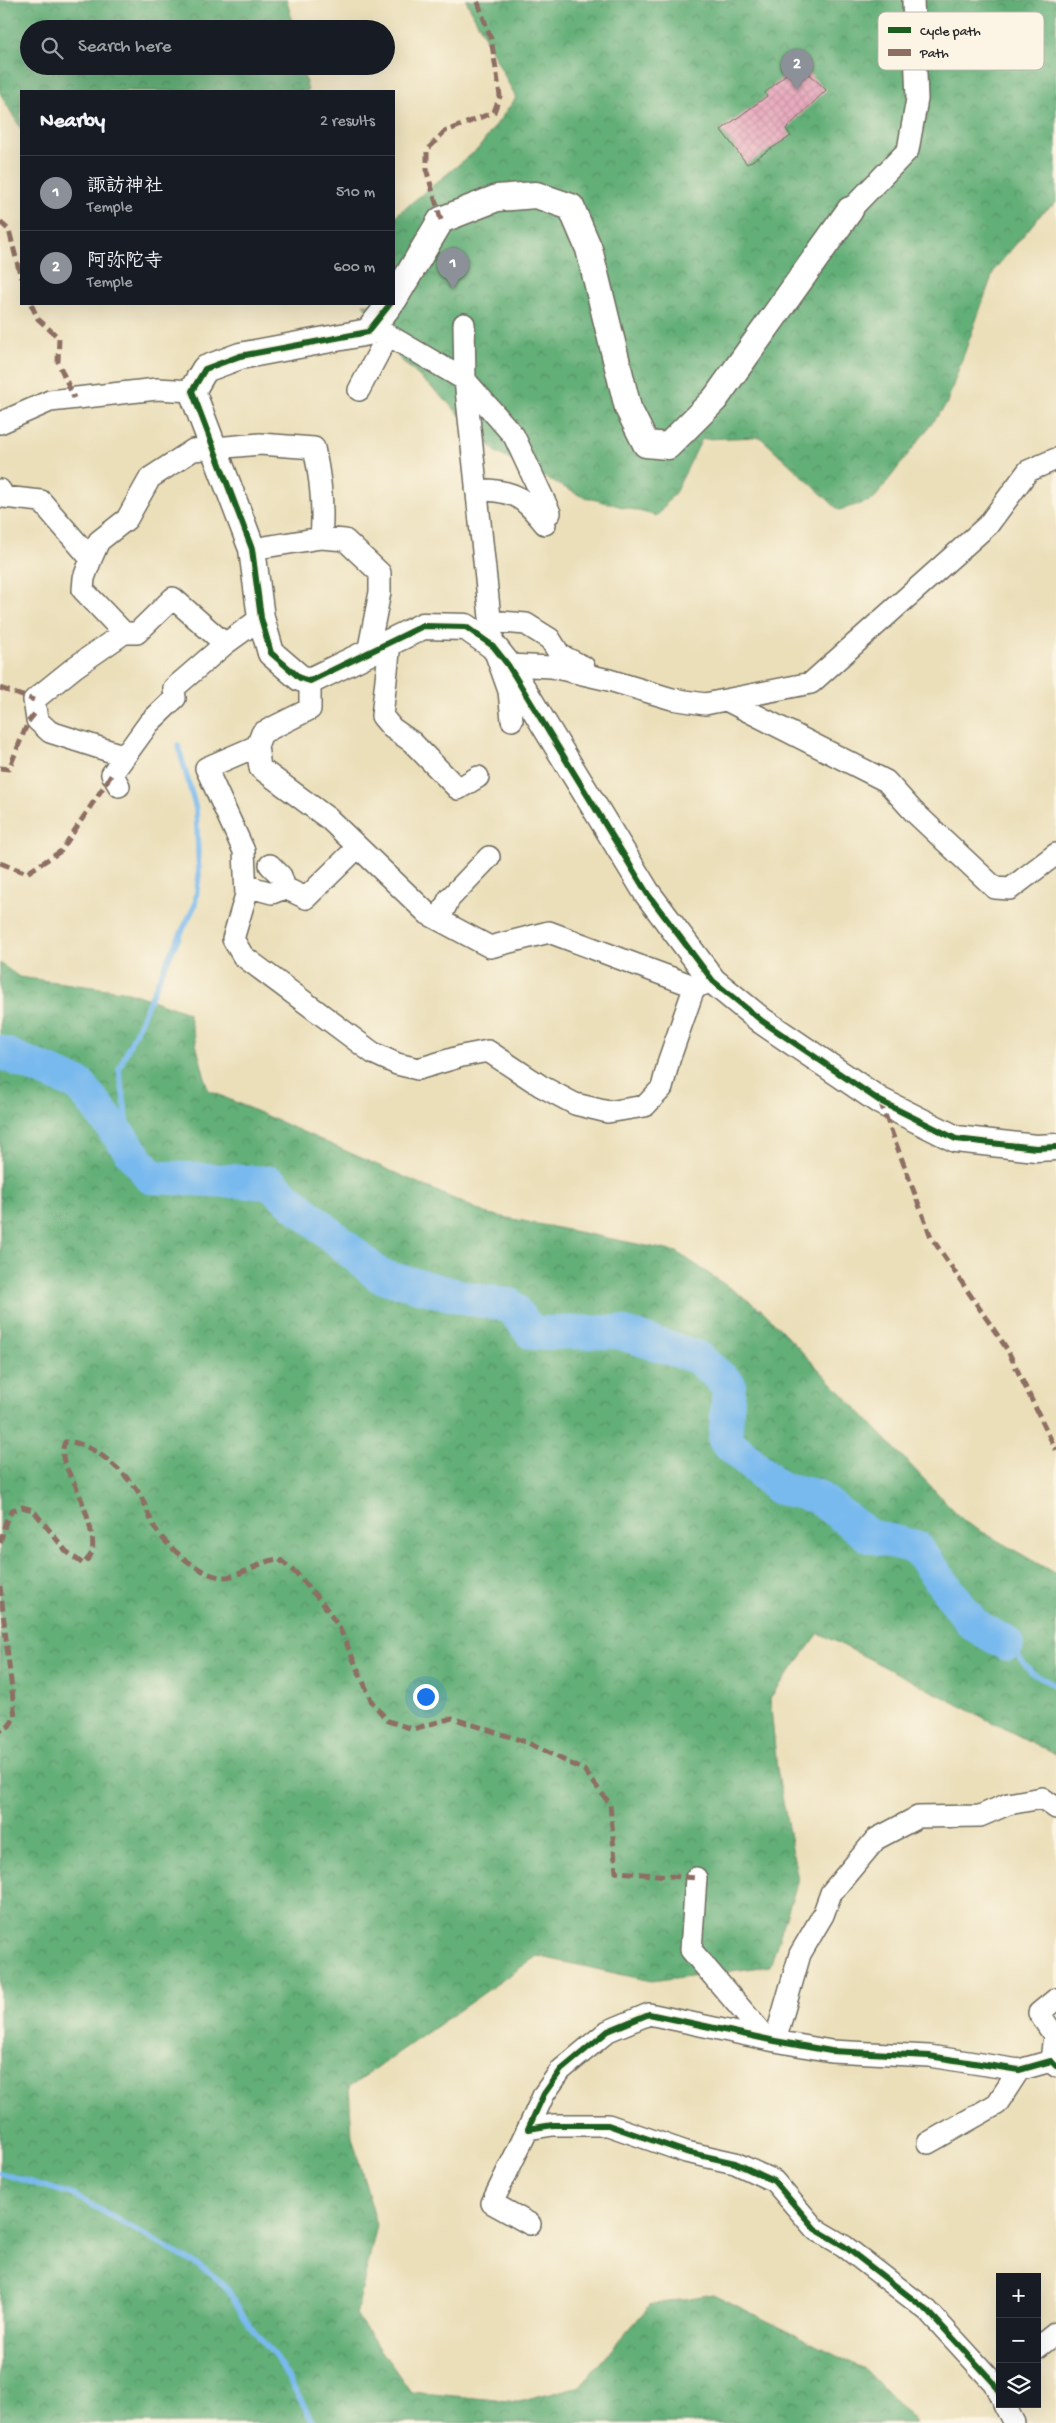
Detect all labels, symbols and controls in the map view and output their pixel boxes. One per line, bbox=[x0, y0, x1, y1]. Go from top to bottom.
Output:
legend bbox=[878, 12, 1044, 70]
search box bbox=[20, 20, 395, 75]
text: Cycle path bbox=[920, 24, 981, 41]
icon: search bbox=[38, 34, 66, 62]
text: Search here bbox=[78, 36, 172, 59]
text: Path bbox=[919, 46, 949, 63]
pin: 2 bbox=[781, 49, 813, 90]
text: Nearby bbox=[40, 110, 105, 135]
text: 2 results bbox=[320, 113, 375, 132]
text: 諏訪神社 bbox=[87, 176, 163, 199]
text: 1 bbox=[53, 184, 59, 203]
text: 510 m bbox=[336, 184, 375, 203]
text: Temple bbox=[87, 199, 132, 218]
pin: 1 bbox=[437, 248, 469, 289]
text: 阿弥陀寺 bbox=[87, 251, 163, 274]
text: 2 bbox=[52, 259, 60, 278]
text: 600 m bbox=[334, 259, 375, 278]
text: Temple bbox=[87, 274, 132, 293]
your location bbox=[413, 1684, 439, 1710]
map controls bbox=[996, 2273, 1041, 2408]
button: + bbox=[996, 2273, 1041, 2318]
button: − bbox=[996, 2318, 1041, 2363]
button: layers bbox=[996, 2363, 1041, 2408]

